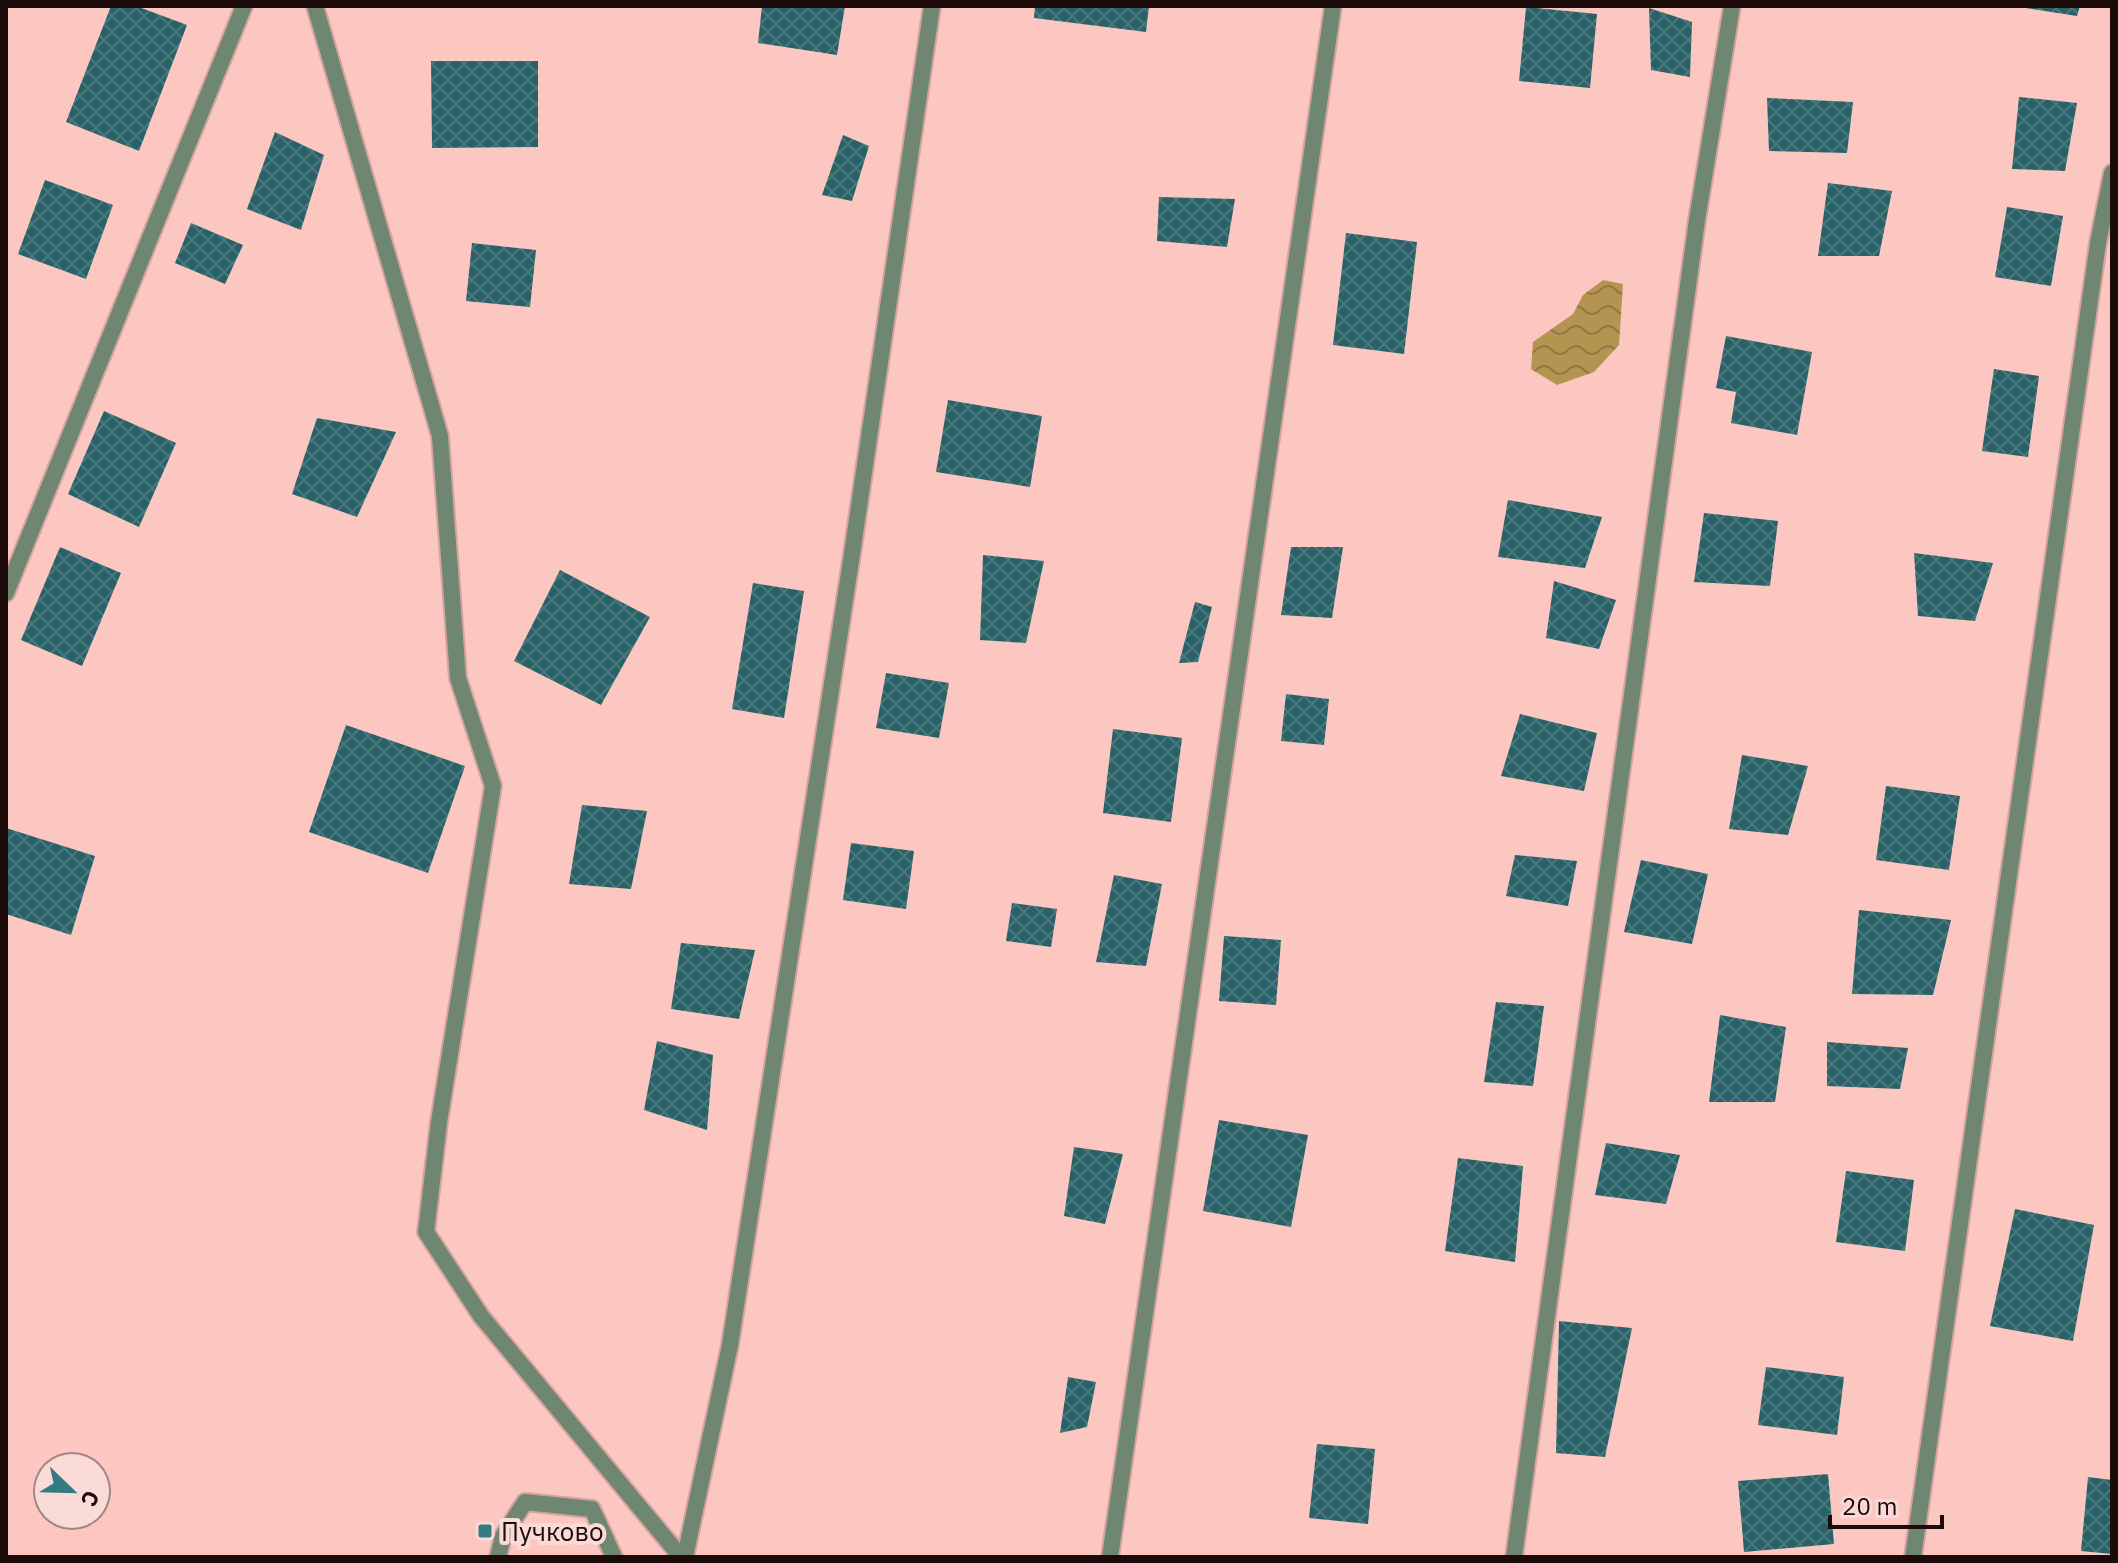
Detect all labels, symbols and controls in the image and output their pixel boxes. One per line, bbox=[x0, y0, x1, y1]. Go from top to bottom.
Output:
north arrow bbox=[32, 1451, 112, 1531]
scale bar bbox=[1830, 1479, 1942, 1529]
text: С bbox=[75, 1487, 107, 1511]
text: 20 m bbox=[1842, 1490, 1897, 1522]
place label: Пучково bbox=[501, 1514, 604, 1548]
marker: Пучково bbox=[476, 1522, 494, 1540]

